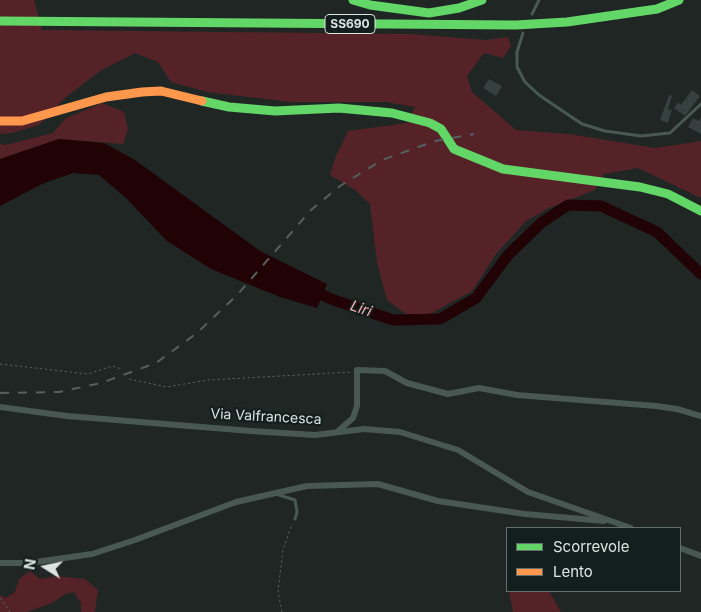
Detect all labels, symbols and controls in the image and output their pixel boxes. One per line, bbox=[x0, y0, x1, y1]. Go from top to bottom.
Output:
road number: SS690 bbox=[325, 14, 375, 34]
water label: Liri bbox=[348, 297, 374, 321]
street label: Via Valfrancesca bbox=[210, 406, 322, 428]
legend bbox=[506, 527, 681, 592]
text: Scorrevole bbox=[553, 537, 629, 556]
north arrow bbox=[20, 542, 70, 592]
text: N bbox=[20, 558, 39, 571]
text: Lento bbox=[553, 562, 593, 581]

